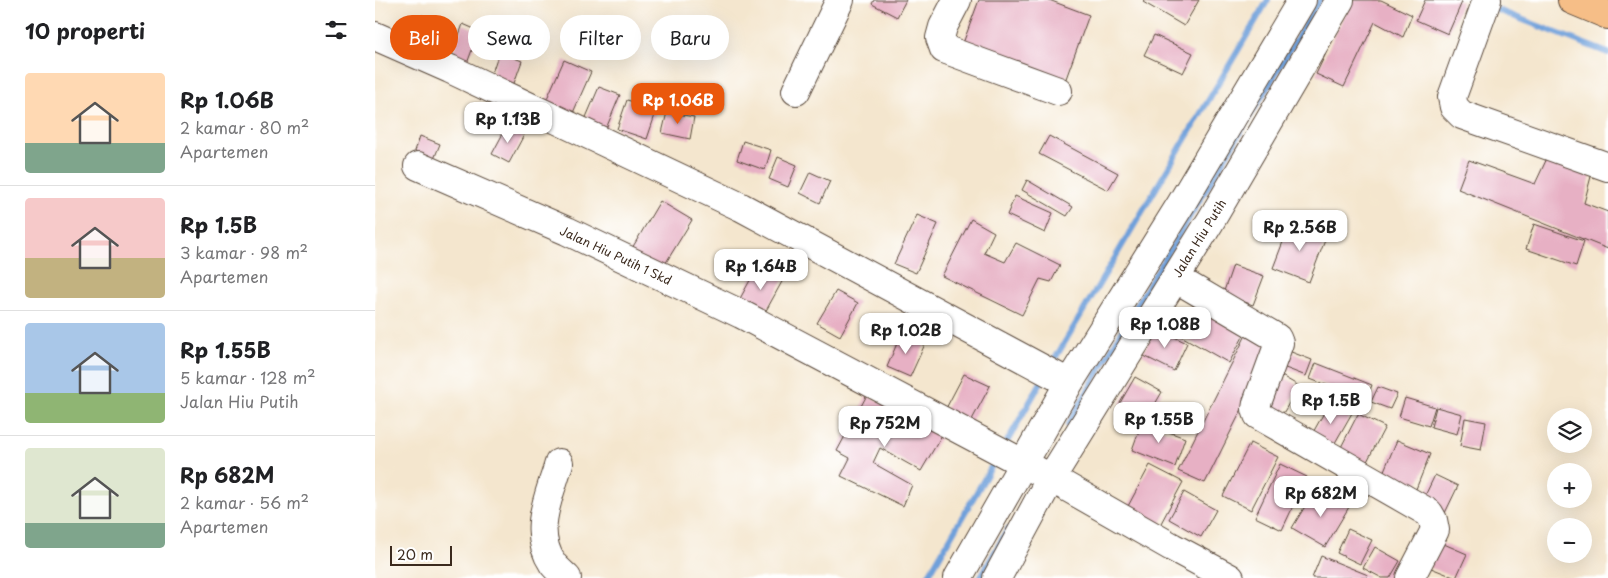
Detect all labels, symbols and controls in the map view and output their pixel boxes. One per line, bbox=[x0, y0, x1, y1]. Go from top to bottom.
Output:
text: 10 properti bbox=[25, 14, 145, 46]
chip: Beli bbox=[390, 15, 458, 60]
chip: Sewa bbox=[468, 15, 550, 60]
chip: Filter bbox=[560, 15, 641, 60]
chip: Baru bbox=[651, 15, 729, 60]
icon: filters bbox=[322, 16, 350, 44]
pin: Rp 1.06B bbox=[626, 82, 730, 125]
text: Rp 1.06B bbox=[180, 83, 274, 115]
text: Rp 1.06B bbox=[642, 87, 714, 111]
icon: home bbox=[65, 93, 125, 153]
pin: Rp 1.13B bbox=[456, 102, 560, 144]
text: Rp 1.13B bbox=[475, 106, 541, 130]
text: 2 kamar · 80 m² bbox=[180, 115, 309, 139]
text: Apartemen bbox=[180, 139, 269, 163]
street label: Jalan Hiu Putih bbox=[1168, 195, 1230, 281]
text: Rp 1.5B bbox=[180, 208, 257, 240]
pin: Rp 2.56B bbox=[1248, 210, 1352, 252]
text: Rp 2.56B bbox=[1263, 214, 1337, 238]
icon: home bbox=[65, 218, 125, 278]
street label: Jalan Hiu Putih 1 Skd bbox=[557, 221, 675, 289]
text: 3 kamar · 98 m² bbox=[180, 240, 308, 264]
pin: Rp 1.64B bbox=[709, 248, 813, 291]
text: Rp 1.64B bbox=[725, 253, 797, 277]
text: Apartemen bbox=[180, 264, 269, 288]
pin: Rp 1.08B bbox=[1113, 306, 1217, 349]
text: Rp 1.08B bbox=[1130, 311, 1200, 335]
pin: Rp 1.02B bbox=[854, 312, 958, 355]
text: Rp 1.02B bbox=[871, 317, 941, 341]
text: Rp 1.55B bbox=[180, 333, 271, 365]
icon: home bbox=[65, 343, 125, 403]
text: 5 kamar · 128 m² bbox=[180, 365, 316, 389]
pin: Rp 1.5B bbox=[1285, 382, 1377, 425]
text: Rp 1.5B bbox=[1302, 387, 1360, 411]
text: Jalan Hiu Putih bbox=[180, 389, 299, 413]
pin: Rp 1.55B bbox=[1107, 402, 1211, 444]
pin: Rp 752M bbox=[839, 406, 931, 448]
text: Rp 1.55B bbox=[1124, 406, 1194, 430]
map controls bbox=[1547, 408, 1592, 563]
button: layers bbox=[1547, 408, 1592, 453]
text: Rp 752M bbox=[850, 410, 920, 434]
text: Rp 682M bbox=[180, 458, 275, 490]
button: + bbox=[1547, 463, 1592, 508]
icon: home bbox=[65, 468, 125, 528]
pin: Rp 682M bbox=[1275, 476, 1367, 518]
text: Rp 682M bbox=[1285, 480, 1357, 504]
text: 2 kamar · 56 m² bbox=[180, 490, 309, 514]
text: Apartemen bbox=[180, 514, 269, 538]
button: − bbox=[1547, 518, 1592, 563]
scale bar bbox=[390, 543, 453, 566]
text: 20 m bbox=[397, 544, 433, 565]

